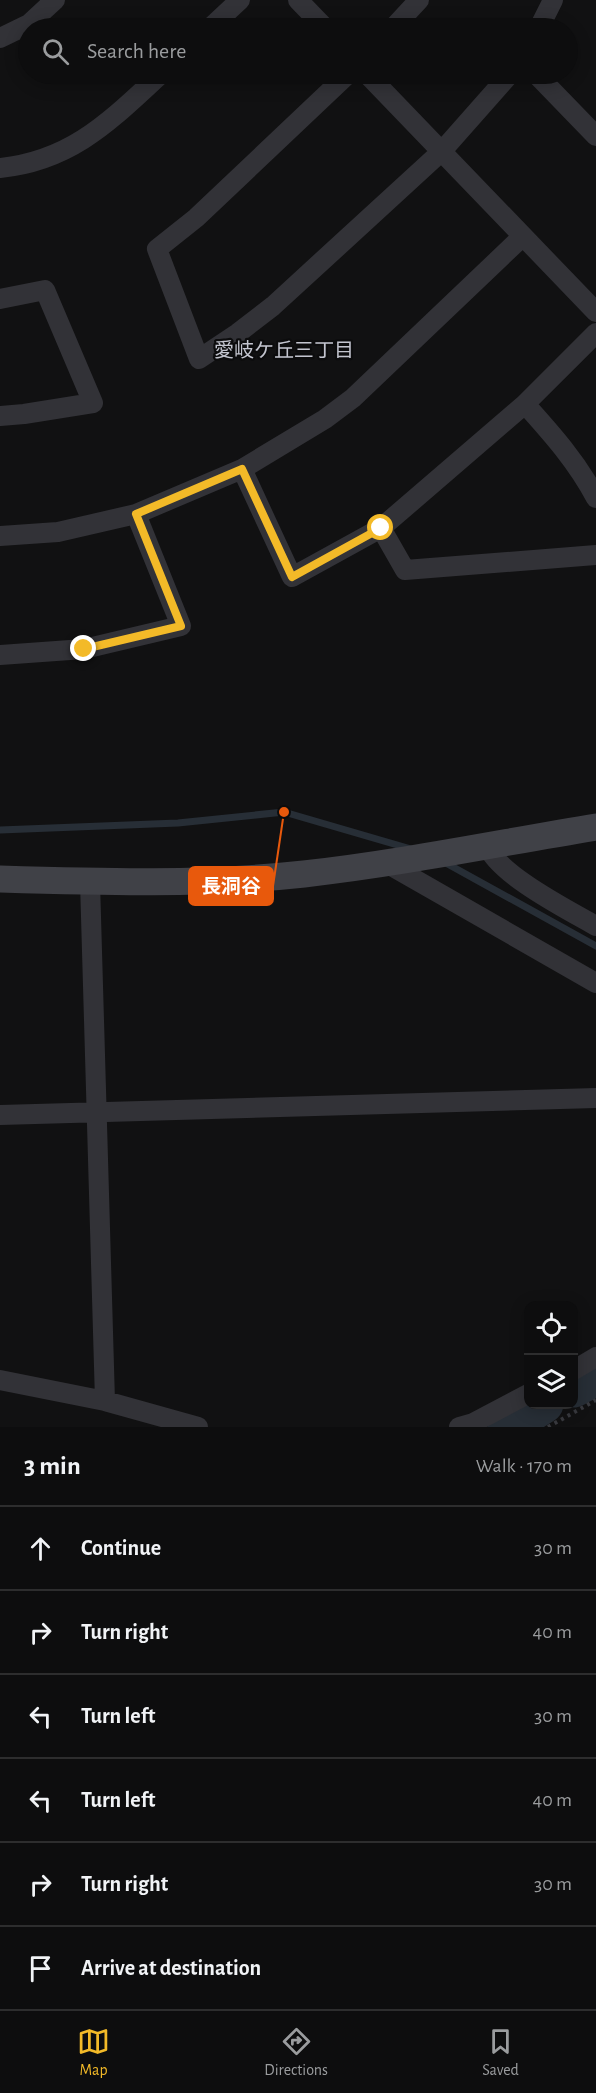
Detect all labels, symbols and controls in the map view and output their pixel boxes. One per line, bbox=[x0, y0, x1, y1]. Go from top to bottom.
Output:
search box bbox=[18, 18, 578, 84]
icon: search bbox=[39, 35, 72, 68]
text: Search here bbox=[87, 40, 186, 62]
district label: 愛岐ケ丘三丁目 bbox=[214, 339, 354, 361]
route start bbox=[367, 514, 393, 540]
route end bbox=[70, 635, 96, 661]
callout: 長洞谷 bbox=[189, 867, 273, 905]
text: 長洞谷 bbox=[201, 876, 261, 897]
map controls bbox=[524, 1301, 578, 1409]
button: locate bbox=[524, 1301, 578, 1355]
button: layers bbox=[524, 1355, 578, 1409]
text: 3 min bbox=[24, 1453, 81, 1479]
text: Walk · 170 m bbox=[476, 1456, 572, 1476]
icon: ahead bbox=[24, 1532, 57, 1565]
text: Continue bbox=[81, 1537, 161, 1559]
text: 30 m bbox=[534, 1538, 572, 1558]
icon: right bbox=[24, 1616, 57, 1649]
text: Turn right bbox=[81, 1621, 168, 1643]
text: 40 m bbox=[533, 1622, 572, 1642]
icon: left bbox=[24, 1700, 57, 1733]
text: Turn left bbox=[81, 1705, 155, 1727]
text: 30 m bbox=[534, 1706, 572, 1726]
icon: left bbox=[24, 1784, 57, 1817]
text: Turn left bbox=[81, 1789, 155, 1811]
text: 40 m bbox=[533, 1790, 572, 1810]
icon: right bbox=[24, 1868, 57, 1901]
text: Turn right bbox=[81, 1873, 168, 1895]
text: 30 m bbox=[534, 1874, 572, 1894]
icon: arrive bbox=[24, 1952, 57, 1985]
text: Arrive at destination bbox=[81, 1957, 261, 1979]
tab: Map bbox=[77, 2025, 110, 2080]
tab: Directions bbox=[264, 2025, 328, 2080]
tab: Saved bbox=[482, 2025, 519, 2080]

